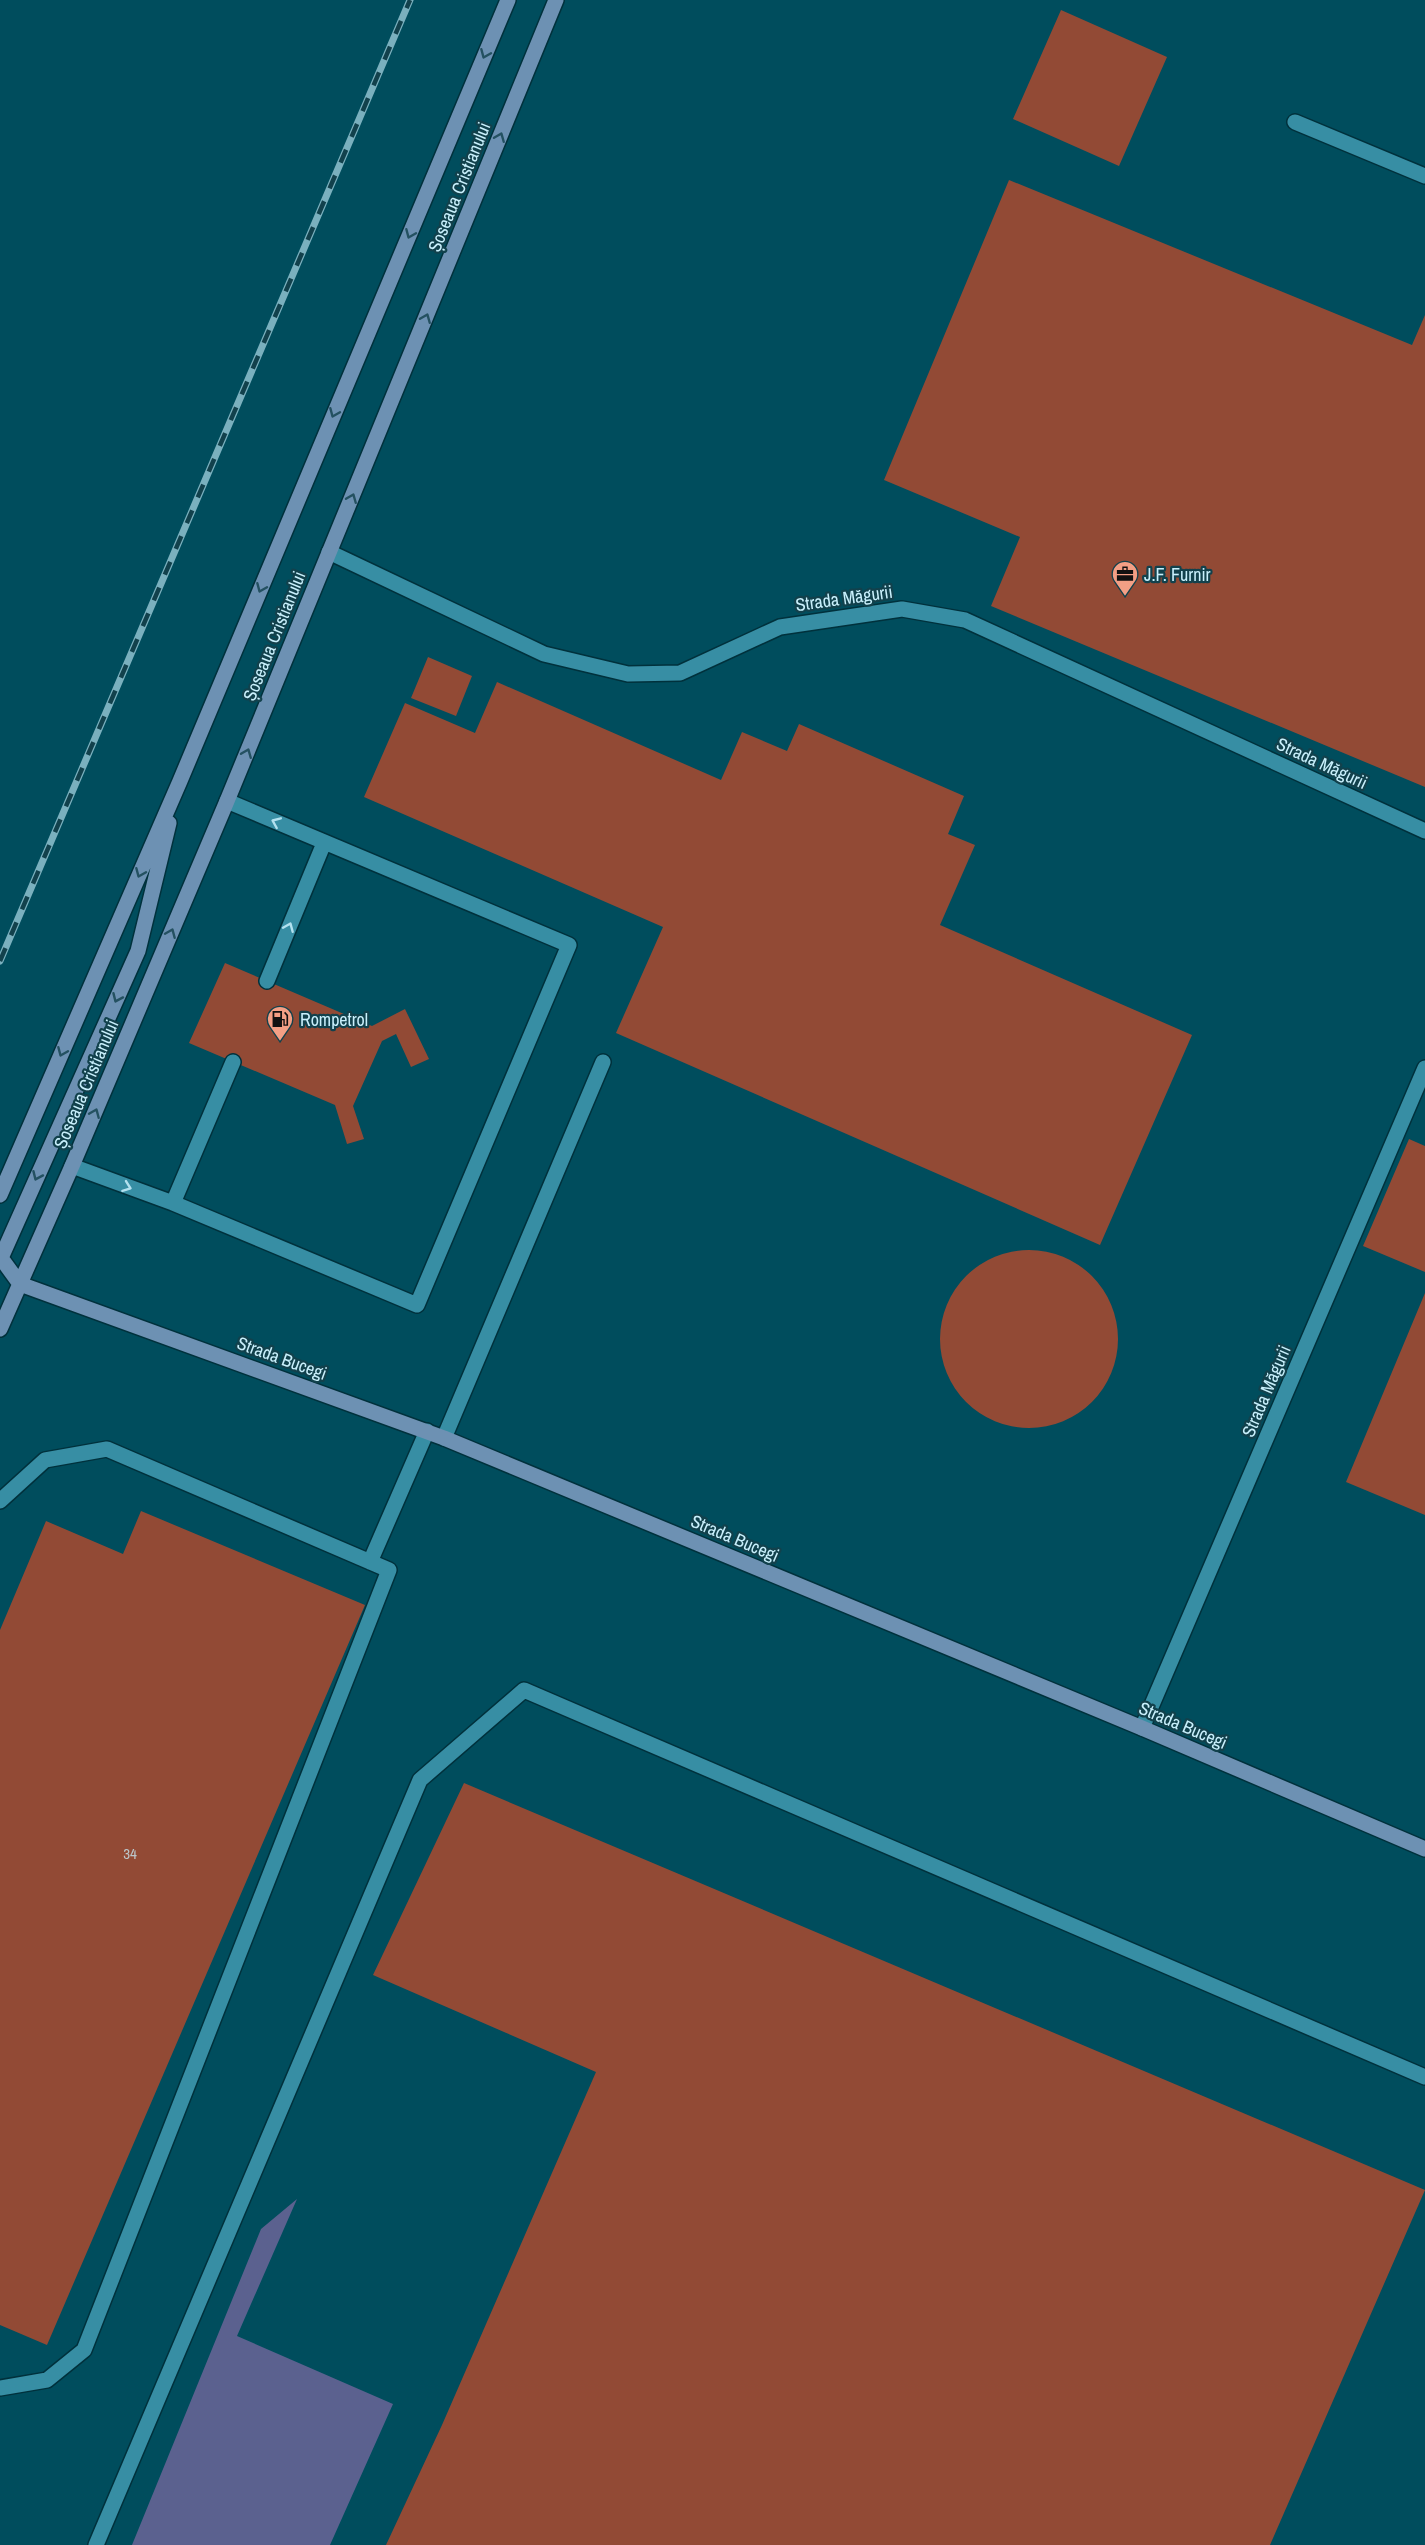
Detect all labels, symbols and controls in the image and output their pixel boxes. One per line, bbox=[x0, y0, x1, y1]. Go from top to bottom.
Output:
one-way arrow bbox=[480, 48, 492, 59]
street label: Șoseaua Cristianului bbox=[422, 118, 496, 256]
one-way arrow bbox=[493, 133, 505, 144]
one-way arrow bbox=[405, 227, 417, 238]
one-way arrow bbox=[419, 313, 431, 324]
one-way arrow bbox=[329, 407, 341, 418]
one-way arrow bbox=[345, 493, 357, 504]
office icon: J.F. Furnir bbox=[1110, 559, 1140, 597]
place label: J.F. Furnir bbox=[1144, 562, 1211, 587]
street label: Șoseaua Cristianului bbox=[237, 567, 311, 705]
street label: Strada Măgurii bbox=[794, 579, 894, 617]
one-way arrow bbox=[256, 581, 268, 592]
street label: Strada Măgurii bbox=[1272, 731, 1372, 795]
one-way arrow bbox=[240, 749, 252, 760]
one-way arrow bbox=[271, 817, 282, 829]
one-way arrow bbox=[135, 867, 147, 878]
one-way arrow bbox=[282, 923, 294, 934]
one-way arrow bbox=[164, 928, 176, 939]
one-way arrow bbox=[112, 991, 124, 1002]
fuel station icon: Rompetrol bbox=[265, 1004, 295, 1042]
place label: Rompetrol bbox=[300, 1007, 368, 1032]
street label: Șoseaua Cristianului bbox=[48, 1016, 124, 1152]
one-way arrow bbox=[57, 1045, 69, 1056]
one-way arrow bbox=[88, 1108, 100, 1119]
one-way arrow bbox=[33, 1169, 45, 1180]
one-way arrow bbox=[121, 1179, 132, 1192]
street label: Strada Bucegi bbox=[234, 1330, 330, 1386]
street label: Strada Măgurii bbox=[1235, 1341, 1297, 1441]
street label: Strada Bucegi bbox=[687, 1508, 783, 1568]
street label: Strada Bucegi bbox=[1135, 1695, 1231, 1755]
house number: 34 bbox=[123, 1843, 137, 1864]

